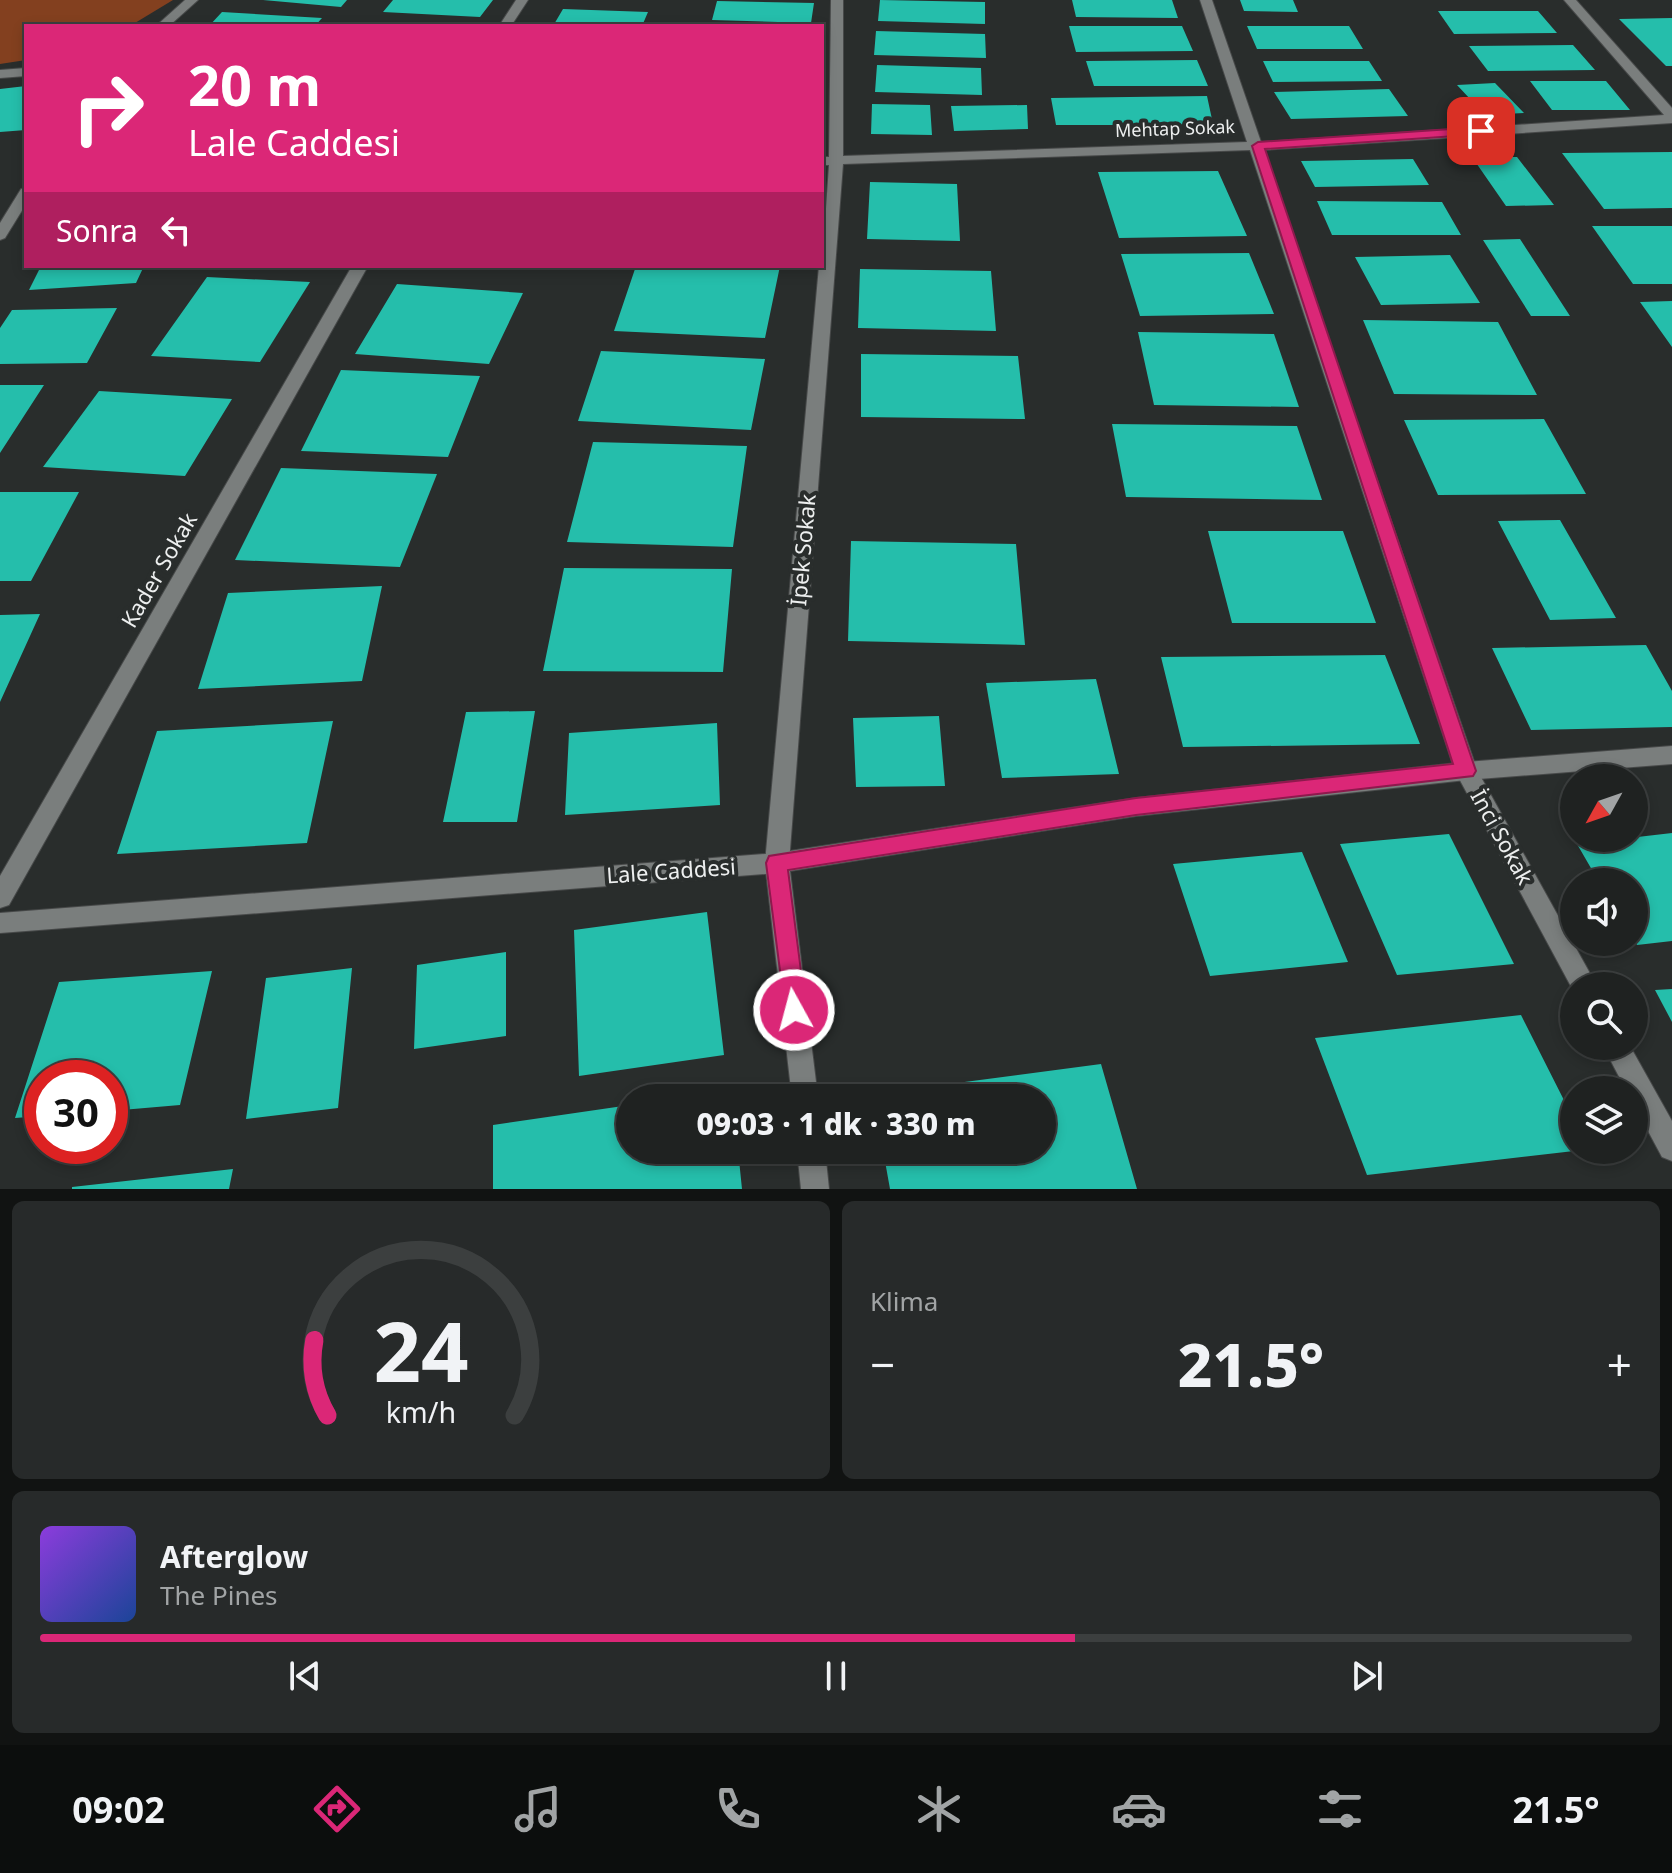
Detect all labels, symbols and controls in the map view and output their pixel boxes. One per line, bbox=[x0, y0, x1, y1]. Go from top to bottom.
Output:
text: 20 m bbox=[188, 46, 321, 122]
icon: right bbox=[56, 56, 160, 160]
pin bbox=[1447, 97, 1515, 165]
icon: arrive bbox=[1459, 109, 1503, 153]
street label: Mehtap Sokak bbox=[1115, 114, 1236, 142]
text: Lale Caddesi bbox=[188, 118, 400, 167]
icon: left bbox=[154, 208, 198, 252]
text: Sonra bbox=[56, 210, 138, 251]
street label: İpek Sokak bbox=[782, 493, 822, 607]
street label: Kader Sokak bbox=[113, 506, 203, 632]
north arrow bbox=[1560, 764, 1648, 852]
map controls bbox=[1560, 764, 1648, 1164]
street label: İnci Sokak bbox=[1464, 784, 1541, 890]
street label: Lale Caddesi bbox=[605, 851, 737, 889]
button: sound bbox=[1560, 868, 1648, 956]
position arrow bbox=[752, 968, 836, 1052]
button: search bbox=[1560, 972, 1648, 1060]
speed limit sign: 30 bbox=[24, 1060, 128, 1164]
button: layers bbox=[1560, 1076, 1648, 1164]
text: 09:03 · 1 dk · 330 m bbox=[697, 1103, 976, 1144]
text: Klima bbox=[870, 1283, 938, 1319]
text: 24 bbox=[373, 1293, 469, 1406]
text: 21.5° bbox=[1178, 1323, 1324, 1405]
text: − bbox=[870, 1334, 895, 1394]
text: + bbox=[1607, 1334, 1632, 1394]
text: km/h bbox=[386, 1392, 456, 1431]
text: Afterglow bbox=[160, 1536, 308, 1577]
text: The Pines bbox=[160, 1577, 278, 1613]
icon: previous bbox=[283, 1654, 327, 1698]
icon: pause bbox=[814, 1654, 858, 1698]
icon: next bbox=[1345, 1654, 1389, 1698]
icon: directions bbox=[309, 1781, 365, 1837]
icon: music bbox=[510, 1781, 566, 1837]
icon: phone bbox=[710, 1781, 766, 1837]
icon: climate bbox=[911, 1781, 967, 1837]
icon: car bbox=[1111, 1781, 1167, 1837]
icon: filters bbox=[1312, 1781, 1368, 1837]
text: 09:02 bbox=[72, 1785, 165, 1834]
text: 21.5° bbox=[1512, 1785, 1600, 1834]

